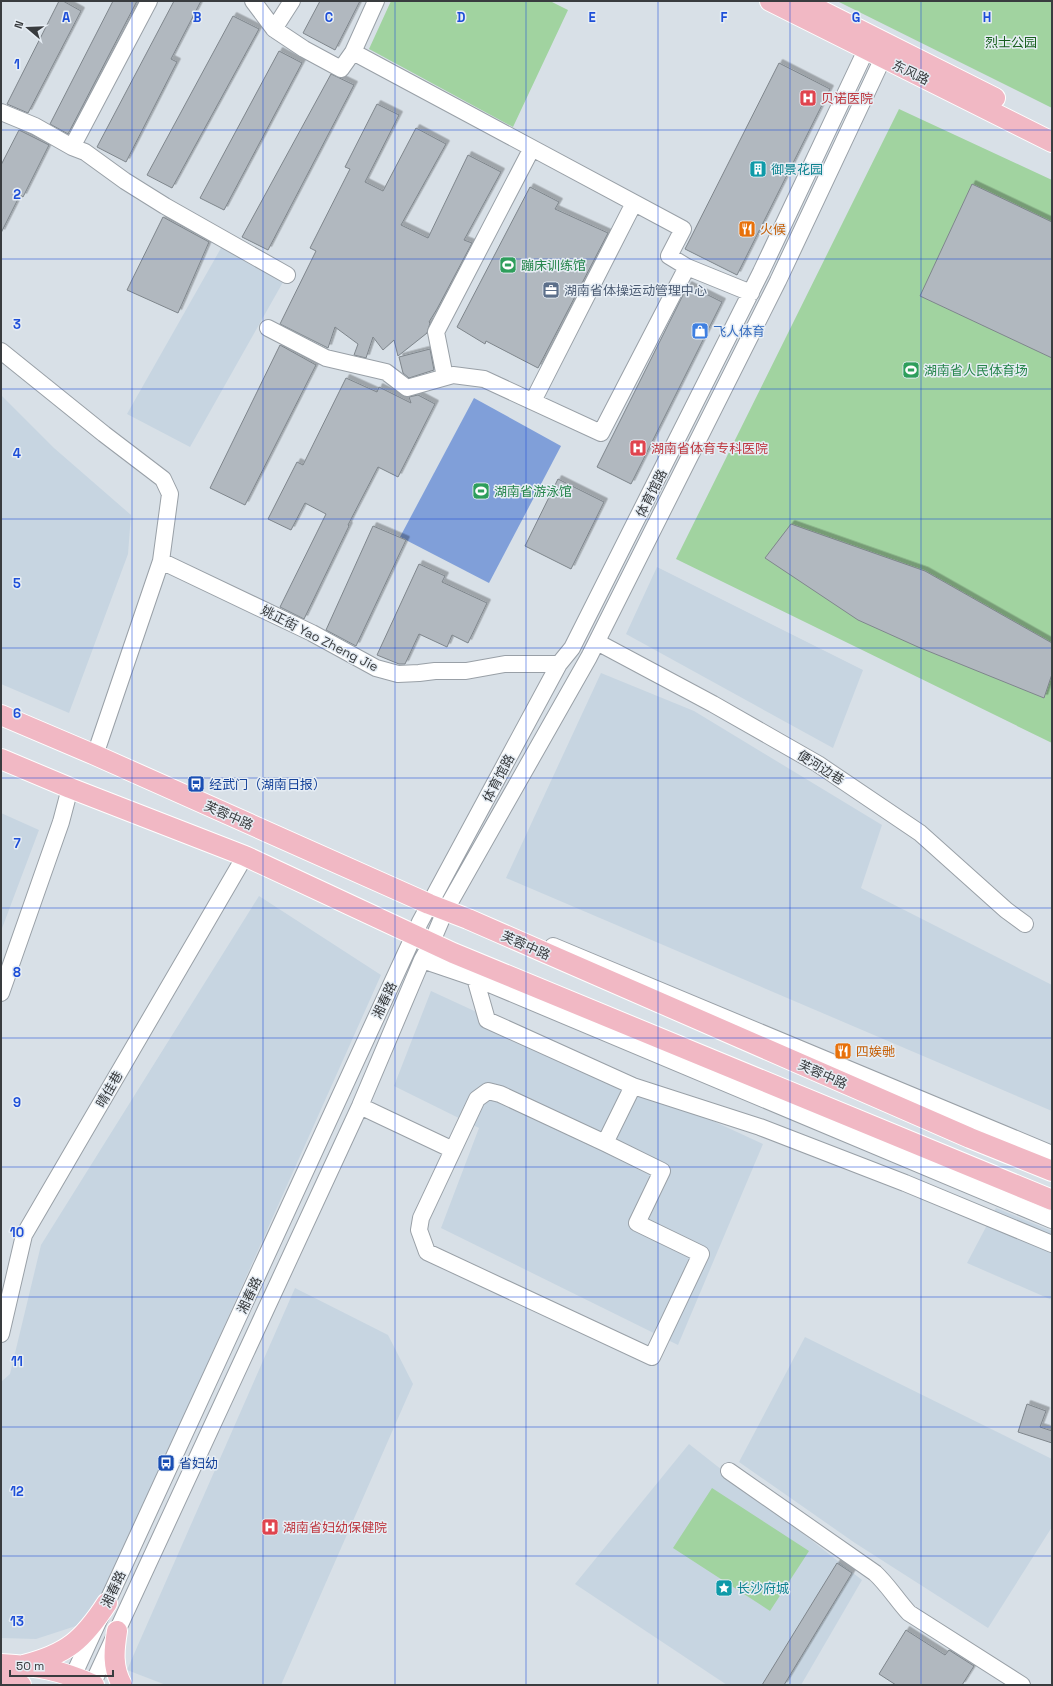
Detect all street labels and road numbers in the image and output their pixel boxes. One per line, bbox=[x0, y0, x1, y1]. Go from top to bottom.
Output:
street label: 东风路 bbox=[890, 56, 932, 89]
street label: 体育馆路 bbox=[632, 466, 671, 520]
street label: 姚正街 Yao Zheng Jie bbox=[258, 602, 381, 675]
street label: 便河边巷 bbox=[794, 746, 847, 788]
street label: 体育馆路 bbox=[479, 751, 518, 805]
street label: 芙蓉中路 bbox=[202, 797, 256, 834]
street label: 芙蓉中路 bbox=[499, 927, 553, 964]
street label: 湘春路 bbox=[369, 979, 400, 1021]
street label: 芙蓉中路 bbox=[796, 1056, 850, 1093]
street label: 晴佳巷 bbox=[92, 1068, 127, 1110]
street label: 湘春路 bbox=[234, 1274, 265, 1316]
street label: 湘春路 bbox=[98, 1568, 129, 1610]

